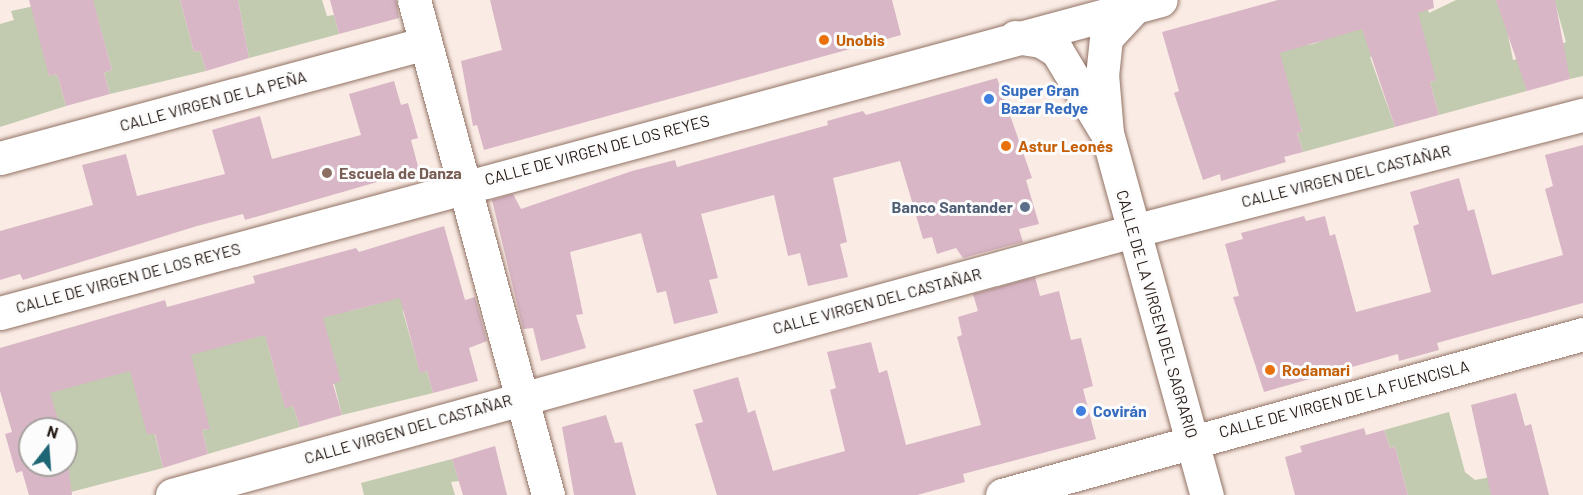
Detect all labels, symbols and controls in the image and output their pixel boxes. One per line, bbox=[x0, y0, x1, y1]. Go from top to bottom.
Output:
place label: Unobis bbox=[836, 30, 885, 50]
marker: Unobis bbox=[817, 33, 831, 47]
street label: CALLE VIRGEN DE LA PEÑA bbox=[118, 67, 308, 135]
place label: Super Gran Bazar Redye bbox=[1001, 80, 1088, 118]
marker: Super Gran Bazar Redye bbox=[982, 92, 996, 106]
street label: CALLE DE VIRGEN DE LOS REYES bbox=[483, 111, 711, 189]
place label: Astur Leonés bbox=[1018, 136, 1113, 156]
marker: Astur Leonés bbox=[999, 139, 1013, 153]
street label: CALLE VIRGEN DEL CASTAÑAR bbox=[1239, 141, 1453, 211]
place label: Escuela de Danza bbox=[339, 163, 462, 183]
marker: Escuela de Danza bbox=[320, 166, 334, 180]
street label: CALLE DE LA VIRGEN DEL SAGRARIO bbox=[1112, 188, 1202, 440]
place label: Banco Santander bbox=[892, 197, 1013, 217]
marker: Banco Santander bbox=[1018, 200, 1032, 214]
street label: CALLE DE VIRGEN DE LOS REYES bbox=[14, 239, 242, 317]
street label: CALLE VIRGEN DEL CASTAÑAR bbox=[771, 264, 983, 338]
street label: CALLE DE VIRGEN DE LA FUENCISLA bbox=[1217, 356, 1471, 442]
place label: Rodamari bbox=[1282, 360, 1350, 380]
marker: Rodamari bbox=[1263, 363, 1277, 377]
street label: CALLE VIRGEN DEL CASTAÑAR bbox=[302, 390, 514, 468]
place label: Covirán bbox=[1093, 401, 1147, 421]
marker: Covirán bbox=[1074, 404, 1088, 418]
north arrow bbox=[18, 417, 78, 477]
text: N bbox=[45, 421, 61, 442]

